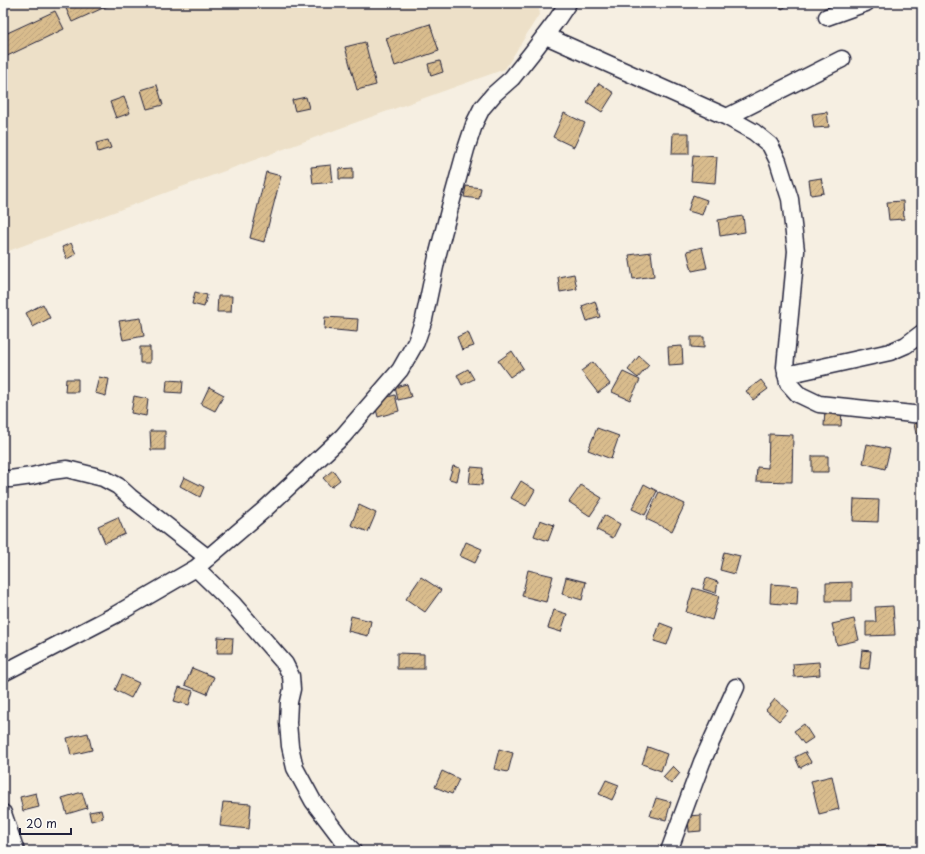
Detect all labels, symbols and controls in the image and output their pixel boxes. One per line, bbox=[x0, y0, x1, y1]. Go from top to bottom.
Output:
scale bar bbox=[20, 810, 71, 836]
text: 20 m bbox=[26, 814, 57, 832]

